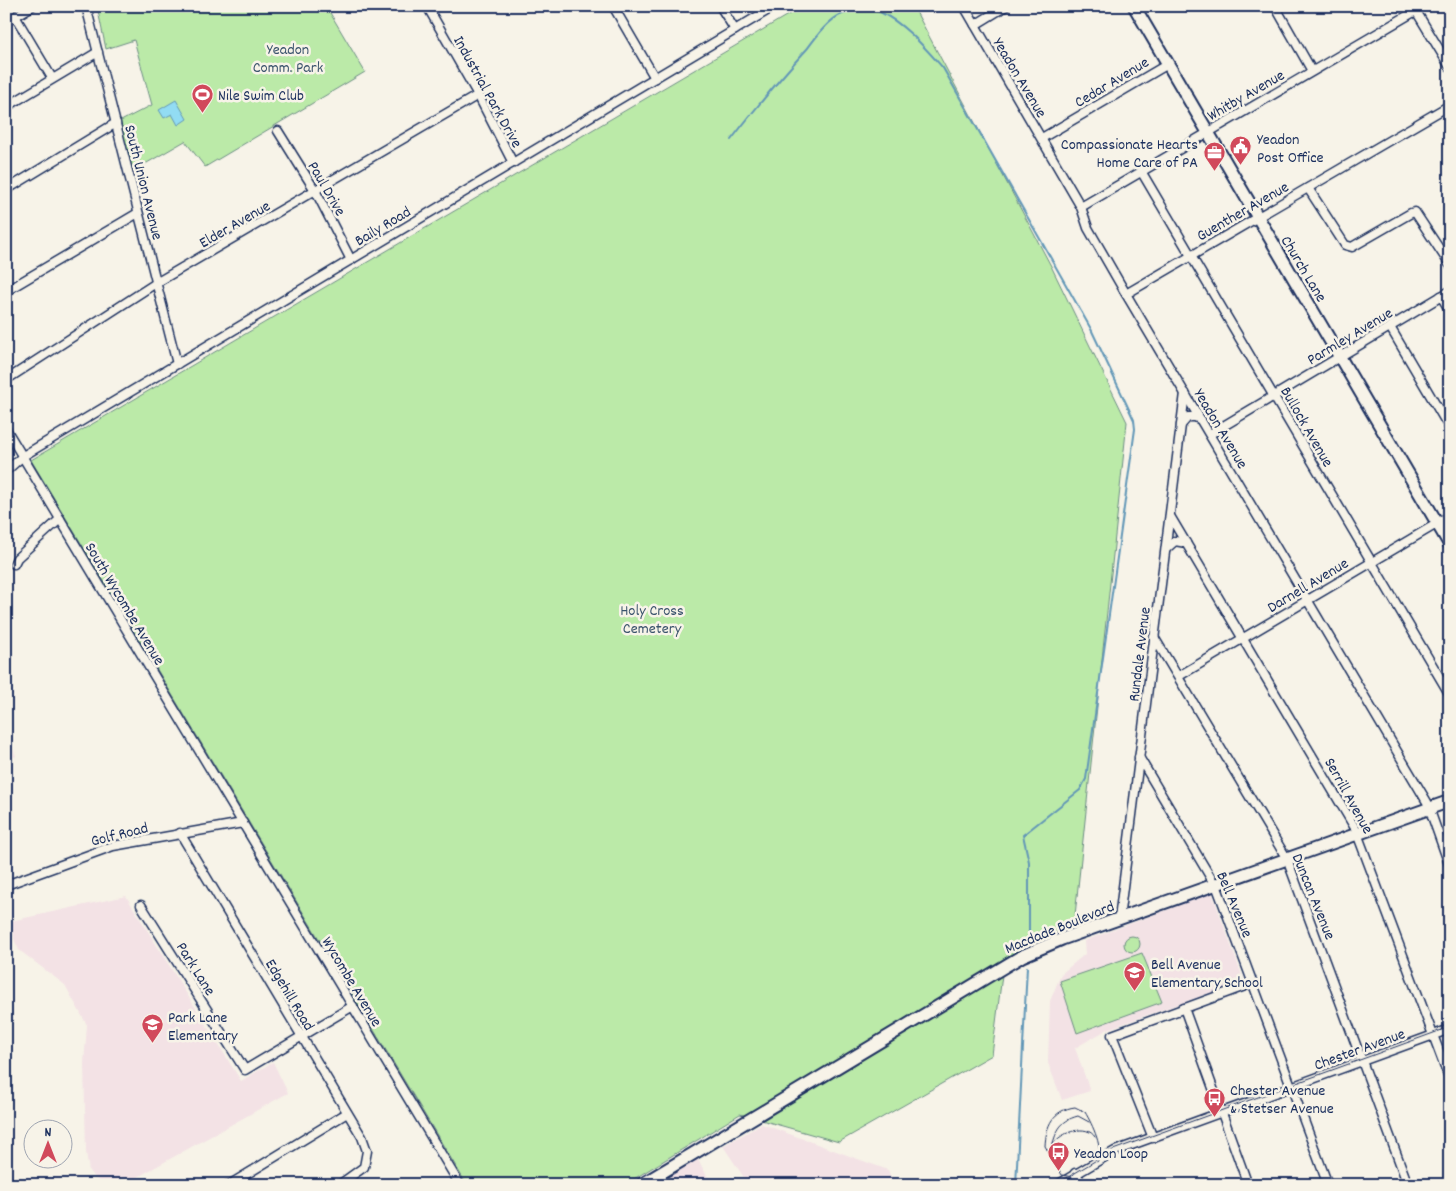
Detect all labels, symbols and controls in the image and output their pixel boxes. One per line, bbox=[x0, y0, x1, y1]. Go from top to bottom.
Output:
street label: Industrial Park Drive bbox=[446, 32, 527, 152]
street label: Yeadon Avenue bbox=[986, 34, 1052, 123]
park label: Yeadon Comm. Park bbox=[253, 39, 323, 80]
street label: Cedar Avenue bbox=[1071, 52, 1154, 114]
street label: Whitby Avenue bbox=[1203, 65, 1289, 128]
sports icon: Nile Swim Club bbox=[190, 82, 214, 113]
place label: Nile Swim Club bbox=[218, 85, 304, 108]
street label: South Union Avenue bbox=[117, 123, 168, 243]
place label: Yeadon Post Office bbox=[1257, 129, 1324, 170]
place label: Compassionate Hearts Home Care of PA bbox=[1061, 134, 1198, 175]
public building icon: Yeadon Post Office bbox=[1229, 135, 1253, 166]
office icon: Compassionate Hearts Home Care of PA bbox=[1202, 140, 1226, 171]
street label: Paul Drive bbox=[301, 158, 351, 221]
street label: Guenther Avenue bbox=[1193, 176, 1294, 248]
street label: Elder Avenue bbox=[195, 195, 275, 255]
street label: Baily Road bbox=[351, 201, 416, 253]
street label: Church Lane bbox=[1274, 232, 1332, 307]
street label: Parmley Avenue bbox=[1303, 302, 1398, 372]
street label: Bullock Avenue bbox=[1273, 383, 1338, 472]
street label: Yeadon Avenue bbox=[1187, 385, 1253, 474]
street label: South Wycombe Avenue bbox=[78, 539, 170, 670]
street label: Darnell Avenue bbox=[1263, 553, 1353, 619]
park label: Holy Cross Cemetery bbox=[620, 600, 684, 641]
street label: Rundale Avenue bbox=[1123, 606, 1158, 703]
street label: Serrill Avenue bbox=[1317, 754, 1378, 839]
street label: Golf Road bbox=[89, 817, 151, 854]
street label: Duncan Avenue bbox=[1285, 850, 1340, 944]
street label: Bell Avenue bbox=[1209, 868, 1258, 942]
street label: Macdade Boulevard bbox=[1002, 896, 1118, 961]
street label: Wycombe Avenue bbox=[315, 933, 387, 1032]
street label: Park Lane bbox=[169, 938, 220, 1001]
place label: Bell Avenue Elementary School bbox=[1151, 954, 1263, 995]
street label: Edgehill Road bbox=[258, 955, 319, 1036]
school or university icon: Bell Avenue Elementary School bbox=[1123, 960, 1147, 991]
place label: Park Lane Elementary bbox=[168, 1007, 238, 1048]
school or university icon: Park Lane Elementary bbox=[140, 1013, 164, 1044]
street label: Chester Avenue bbox=[1311, 1023, 1409, 1077]
place label: Chester Avenue & Stetser Avenue bbox=[1230, 1080, 1334, 1121]
bus stop icon: Chester Avenue & Stetser Avenue bbox=[1202, 1086, 1226, 1117]
north arrow bbox=[22, 1118, 72, 1168]
text: N bbox=[45, 1123, 52, 1143]
bus stop icon: Yeadon Loop bbox=[1046, 1140, 1070, 1171]
place label: Yeadon Loop bbox=[1074, 1143, 1148, 1166]

